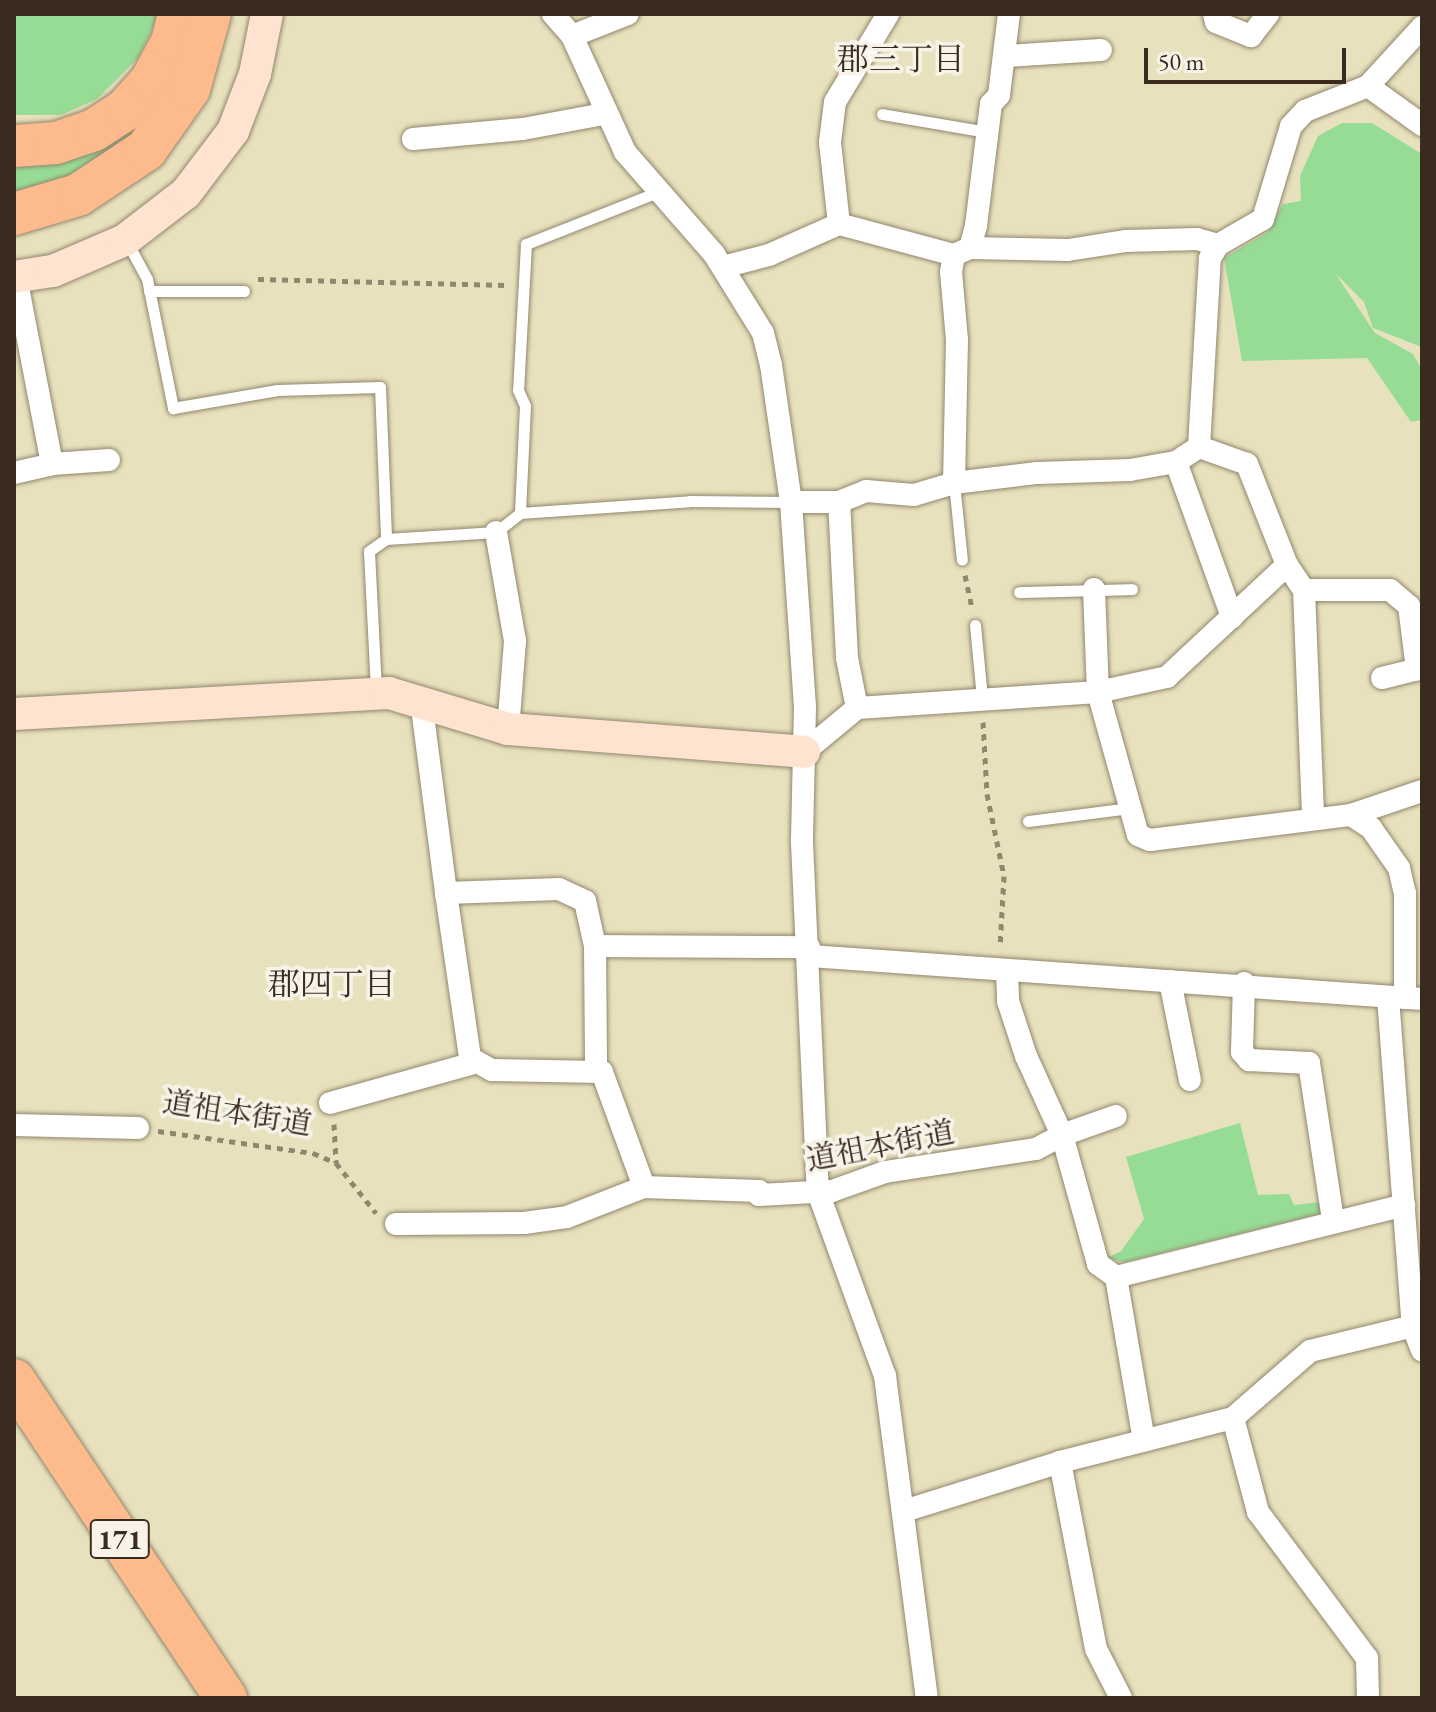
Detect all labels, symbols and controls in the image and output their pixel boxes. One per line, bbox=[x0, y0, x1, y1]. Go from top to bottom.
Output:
scale bar bbox=[1148, 32, 1350, 82]
district label: 郡三丁目 bbox=[837, 40, 965, 78]
text: 50 m bbox=[1158, 46, 1205, 77]
district label: 郡四丁目 bbox=[268, 965, 396, 1003]
street label: 道祖本街道 bbox=[160, 1083, 314, 1143]
street label: 道祖本街道 bbox=[803, 1114, 957, 1178]
road number: 171 bbox=[88, 1515, 152, 1563]

